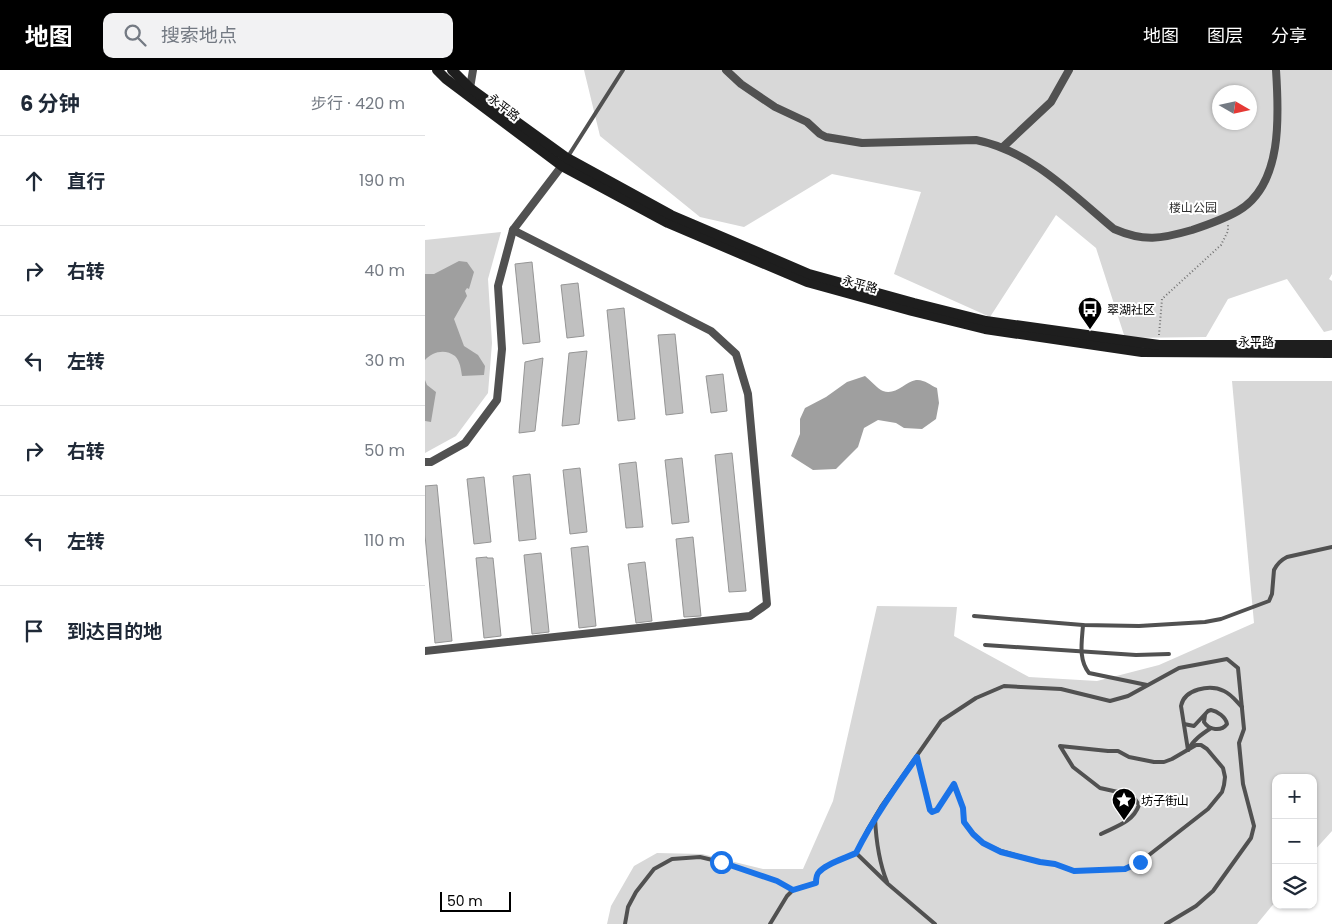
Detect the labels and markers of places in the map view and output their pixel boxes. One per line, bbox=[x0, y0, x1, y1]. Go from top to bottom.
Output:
bus stop icon: 翠湖社区 bbox=[1077, 296, 1103, 330]
place label: 翠湖社区 bbox=[1107, 301, 1155, 318]
place icon: 坊子街山 bbox=[1111, 787, 1137, 821]
place label: 坊子街山 bbox=[1141, 792, 1189, 809]

